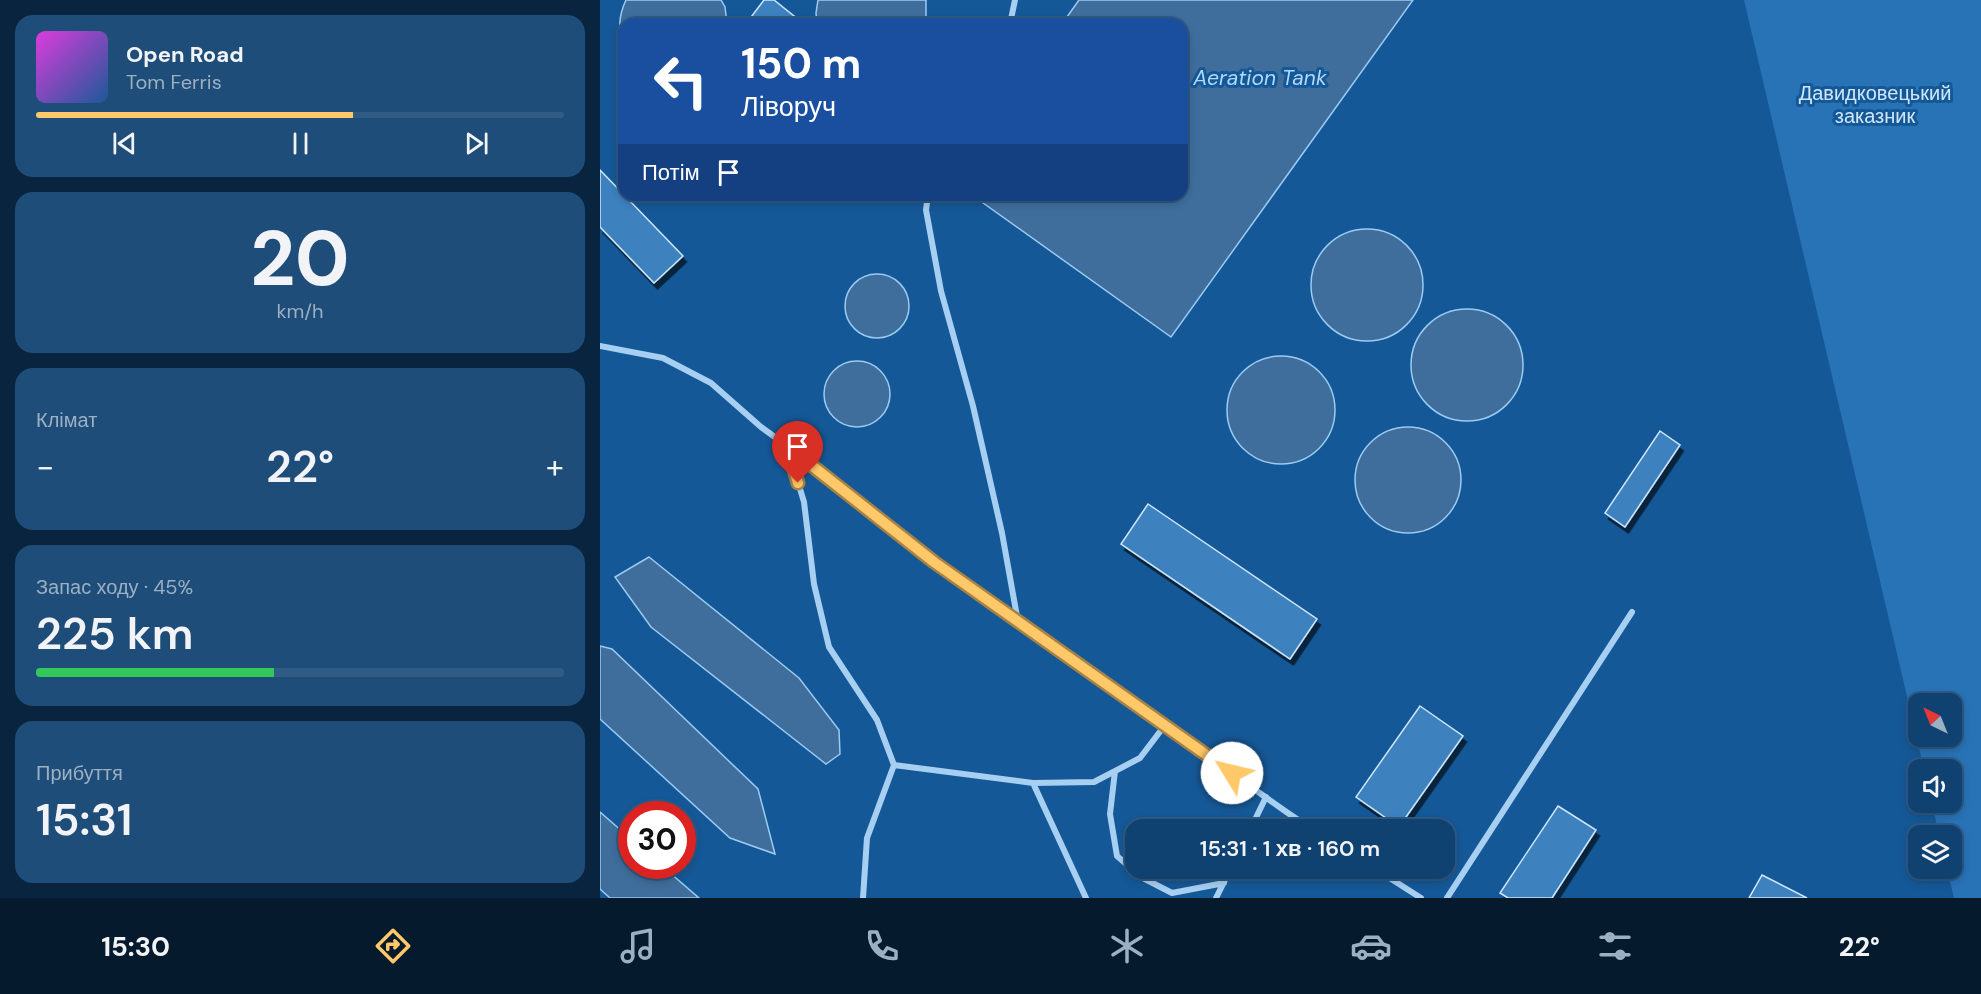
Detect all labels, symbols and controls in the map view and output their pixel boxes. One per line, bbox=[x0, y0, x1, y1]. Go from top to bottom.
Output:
text: 150 m bbox=[741, 36, 861, 91]
text: Open Road bbox=[126, 40, 244, 69]
icon: left bbox=[642, 42, 720, 120]
water label: Aeration Tank bbox=[1192, 64, 1327, 92]
text: Tom Ferris bbox=[126, 69, 222, 95]
park label: Давидковецький заказник bbox=[1799, 80, 1951, 129]
text: Ліворуч bbox=[741, 89, 836, 124]
icon: previous bbox=[108, 127, 141, 160]
icon: pause bbox=[284, 127, 317, 160]
icon: next bbox=[460, 127, 493, 160]
icon: arrive bbox=[712, 156, 745, 189]
text: Потім bbox=[642, 158, 700, 187]
text: 20 bbox=[250, 208, 350, 309]
text: km/h bbox=[276, 298, 324, 324]
text: Клімат bbox=[36, 407, 97, 433]
pin bbox=[772, 421, 823, 483]
icon: arrive bbox=[781, 430, 814, 463]
text: 22° bbox=[266, 437, 334, 496]
text: − bbox=[36, 445, 54, 488]
text: + bbox=[546, 445, 564, 488]
text: Запас ходу · 45% bbox=[36, 574, 193, 600]
text: 225 km bbox=[36, 604, 193, 663]
north arrow bbox=[1908, 693, 1962, 747]
map controls bbox=[1908, 693, 1962, 879]
position arrow bbox=[1200, 741, 1264, 805]
button: sound bbox=[1908, 759, 1962, 813]
text: Прибуття bbox=[36, 760, 123, 786]
text: 15:31 bbox=[36, 790, 132, 849]
speed limit sign: 30 bbox=[618, 801, 696, 879]
button: layers bbox=[1908, 825, 1962, 879]
text: 15:31 · 1 хв · 160 m bbox=[1200, 834, 1380, 863]
icon: directions bbox=[372, 925, 414, 967]
icon: music bbox=[617, 925, 659, 967]
icon: phone bbox=[861, 925, 903, 967]
icon: climate bbox=[1106, 925, 1148, 967]
icon: car bbox=[1350, 925, 1392, 967]
icon: filters bbox=[1594, 925, 1636, 967]
text: 15:30 bbox=[101, 929, 170, 964]
text: 22° bbox=[1839, 929, 1880, 964]

